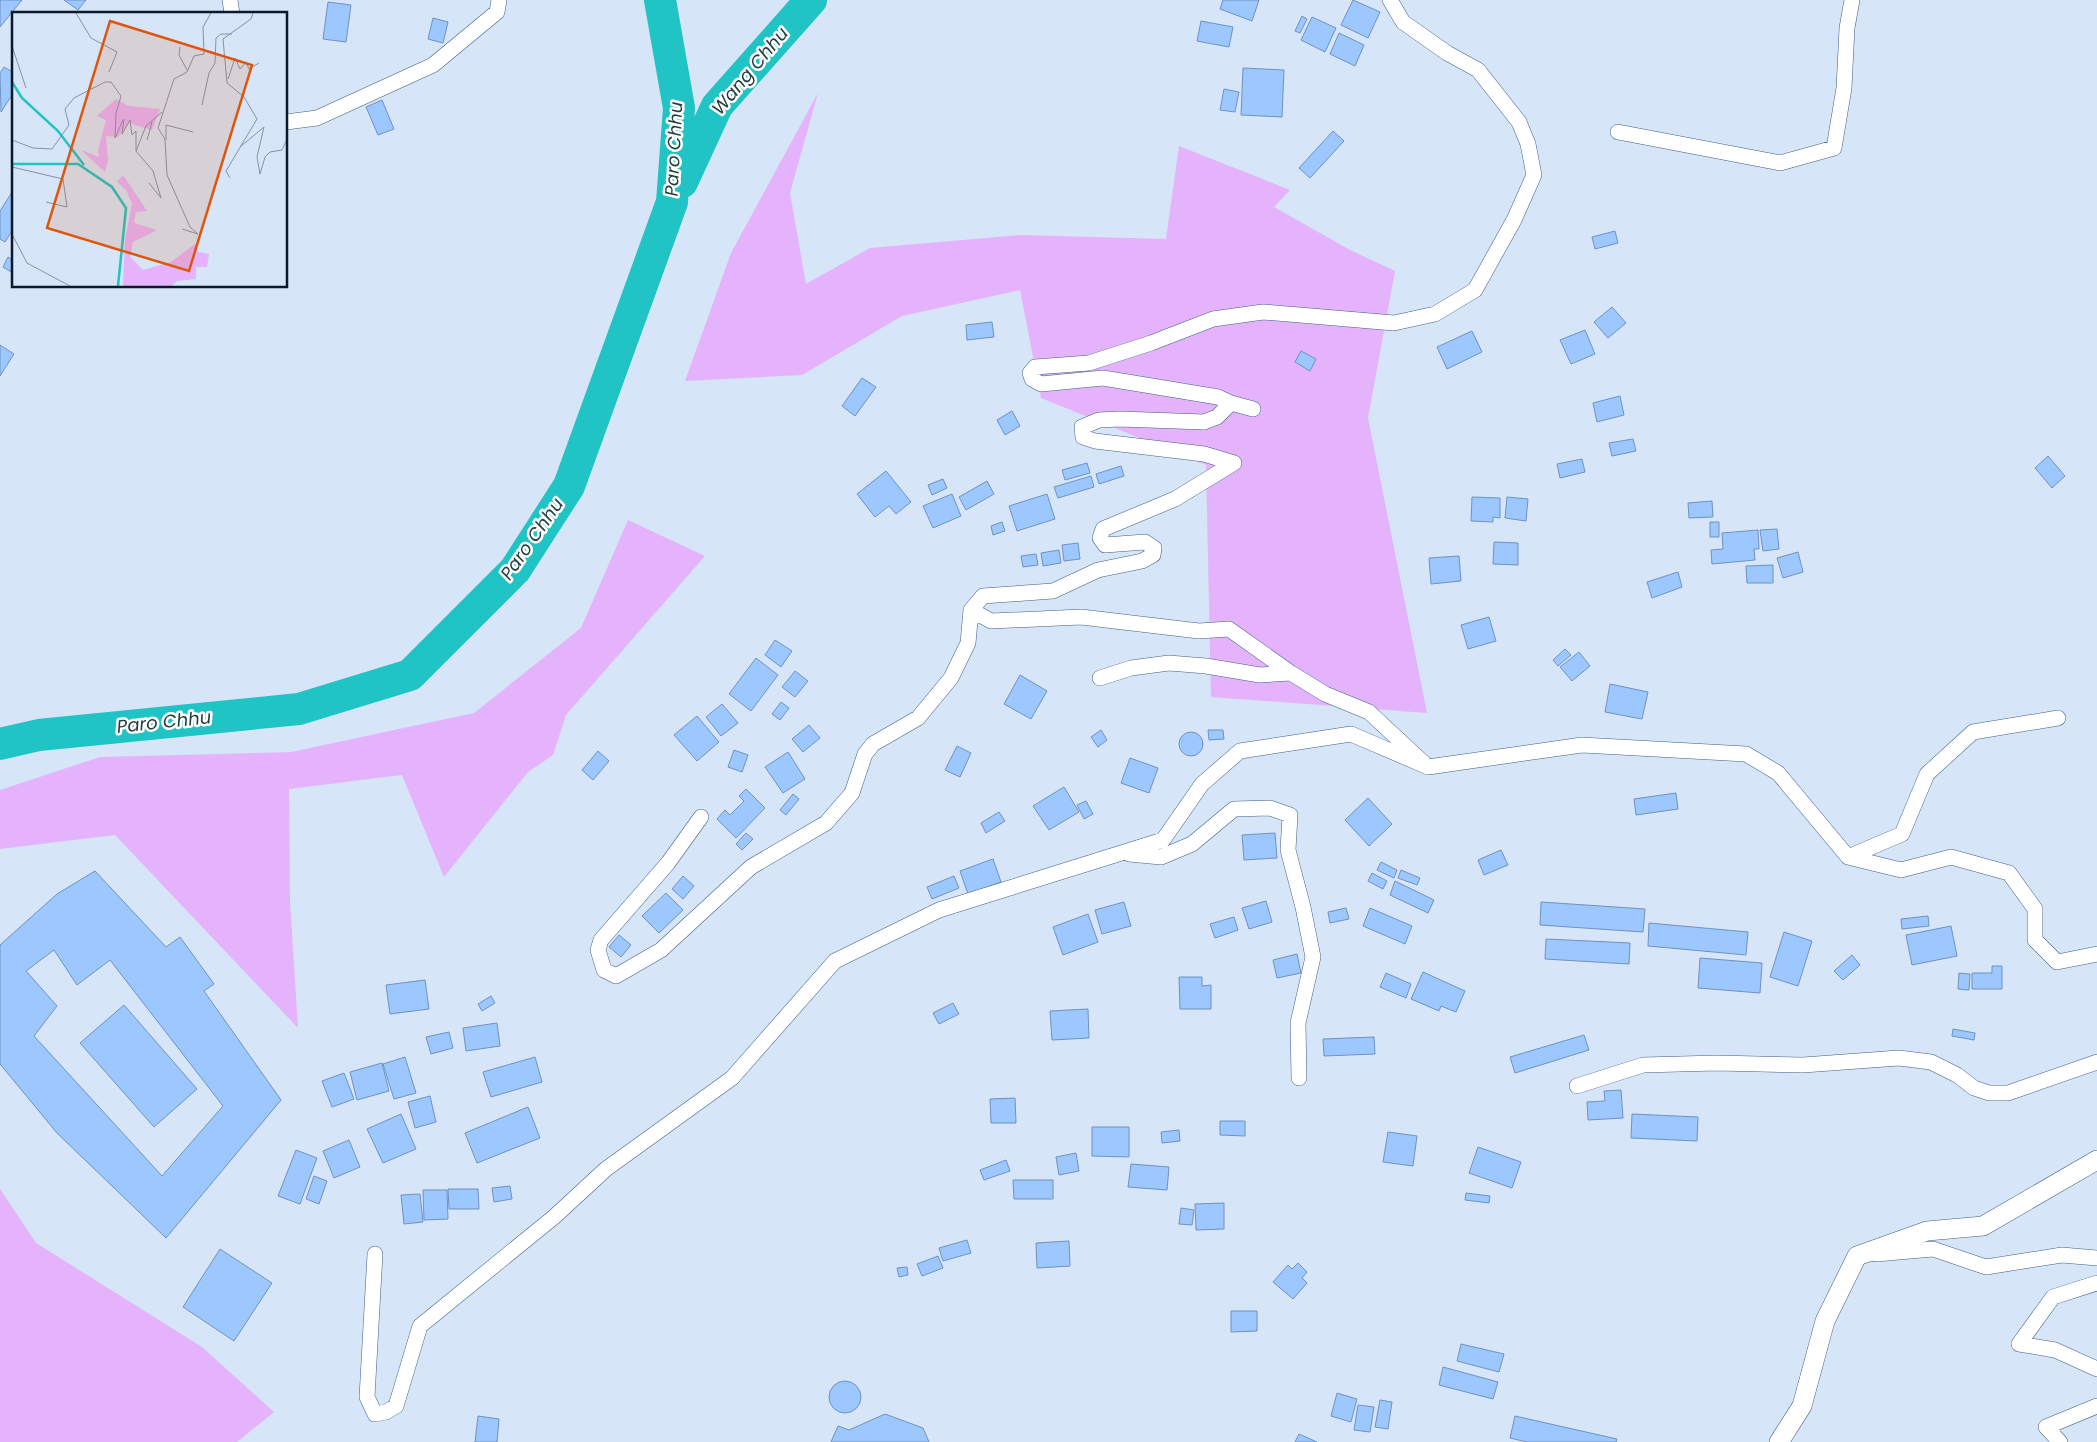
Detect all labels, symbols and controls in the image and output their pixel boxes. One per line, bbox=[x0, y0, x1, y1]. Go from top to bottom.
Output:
inset map bbox=[12, 12, 288, 288]
water label: Wang Chhu bbox=[706, 22, 794, 120]
water label: Paro Chhu bbox=[659, 101, 688, 197]
water label: Paro Chhu bbox=[494, 493, 569, 585]
water label: Paro Chhu bbox=[116, 704, 212, 739]

